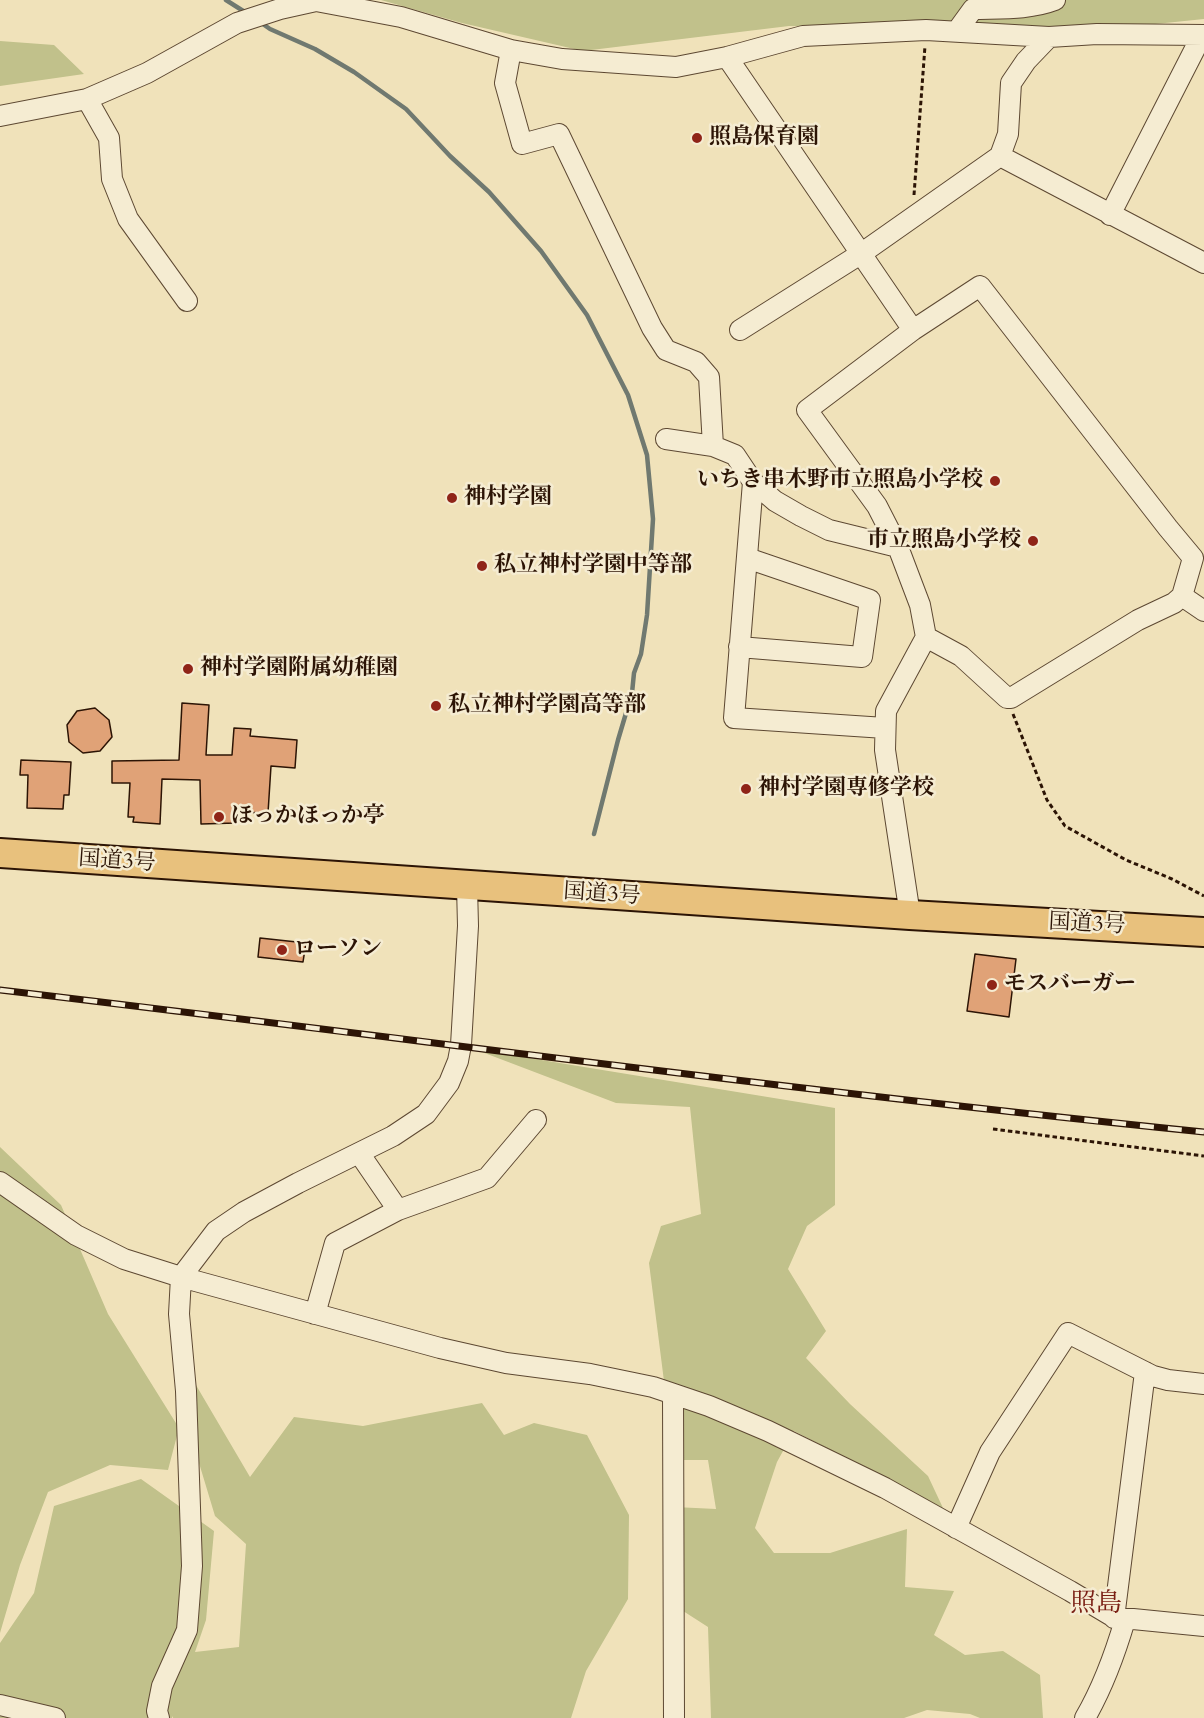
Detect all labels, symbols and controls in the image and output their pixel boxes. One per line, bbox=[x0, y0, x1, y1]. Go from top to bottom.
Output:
place label: 照島保育園 bbox=[709, 125, 819, 151]
marker: 照島保育園 bbox=[690, 131, 704, 145]
place label: いちき串木野市立照島小学校 bbox=[697, 468, 983, 494]
marker: いちき串木野市立照島小学校 bbox=[988, 474, 1002, 488]
place label: 神村学園 bbox=[464, 485, 552, 511]
marker: 神村学園 bbox=[445, 491, 459, 505]
place label: 市立照島小学校 bbox=[867, 528, 1021, 554]
marker: 市立照島小学校 bbox=[1026, 534, 1040, 548]
place label: 私立神村学園中等部 bbox=[494, 553, 692, 579]
marker: 私立神村学園中等部 bbox=[475, 559, 489, 573]
place label: 神村学園附属幼稚園 bbox=[200, 656, 398, 682]
marker: 神村学園附属幼稚園 bbox=[181, 662, 195, 676]
place label: 私立神村学園高等部 bbox=[448, 693, 646, 719]
marker: 私立神村学園高等部 bbox=[429, 699, 443, 713]
place label: 神村学園専修学校 bbox=[758, 776, 934, 802]
marker: 神村学園専修学校 bbox=[739, 782, 753, 796]
place label: ほっかほっか亭 bbox=[231, 804, 385, 830]
marker: ほっかほっか亭 bbox=[212, 810, 226, 824]
street label: 国道3号 bbox=[78, 846, 156, 878]
street label: 国道3号 bbox=[563, 879, 641, 911]
street label: 国道3号 bbox=[1048, 910, 1126, 940]
place label: ローソン bbox=[294, 937, 382, 963]
marker: ローソン bbox=[275, 943, 289, 957]
place label: モスバーガー bbox=[1004, 972, 1136, 998]
marker: モスバーガー bbox=[985, 978, 999, 992]
district label: 照島 bbox=[1070, 1589, 1122, 1621]

